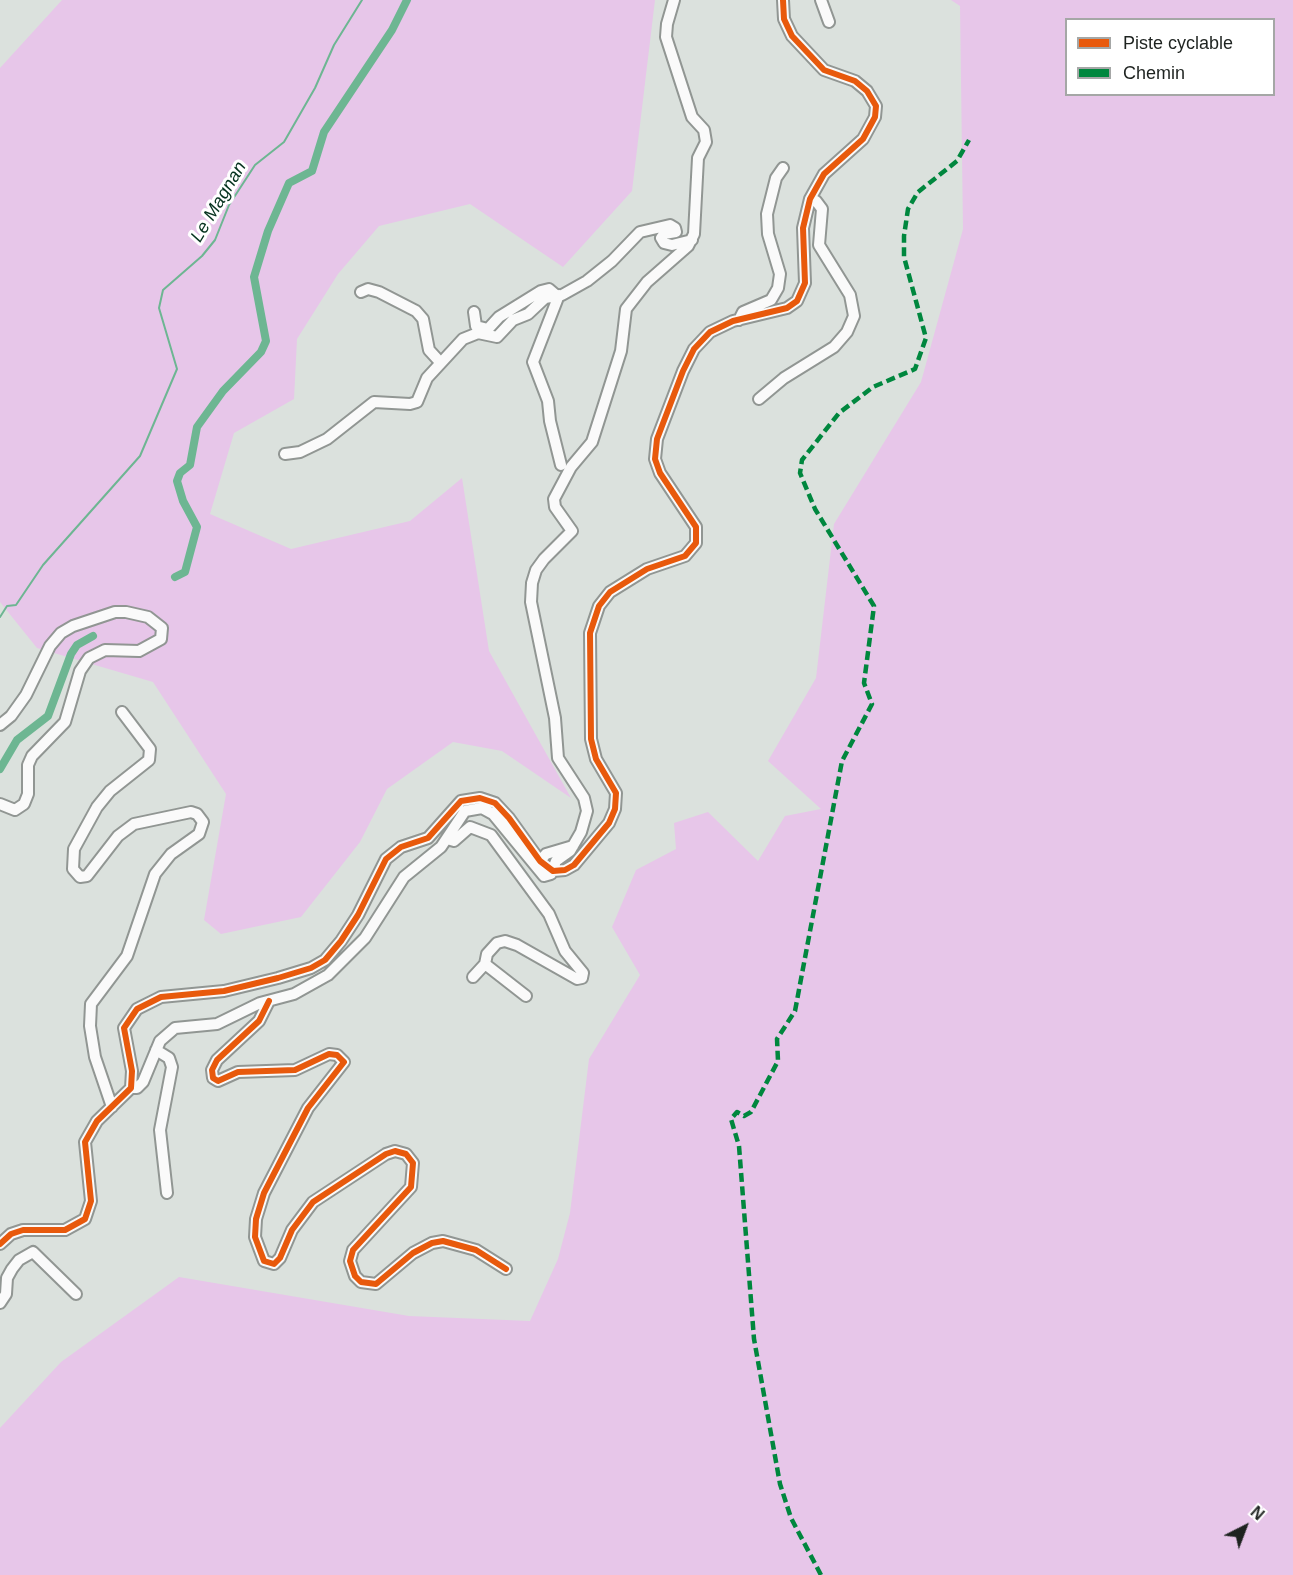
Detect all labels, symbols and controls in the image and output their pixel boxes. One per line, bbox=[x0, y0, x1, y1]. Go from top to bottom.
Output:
legend bbox=[1065, 18, 1275, 96]
text: Piste cyclable bbox=[1123, 33, 1233, 53]
text: Chemin bbox=[1123, 63, 1185, 83]
water label: Le Magnan bbox=[187, 158, 251, 246]
north arrow bbox=[1215, 1497, 1275, 1557]
text: N bbox=[1247, 1503, 1267, 1523]

